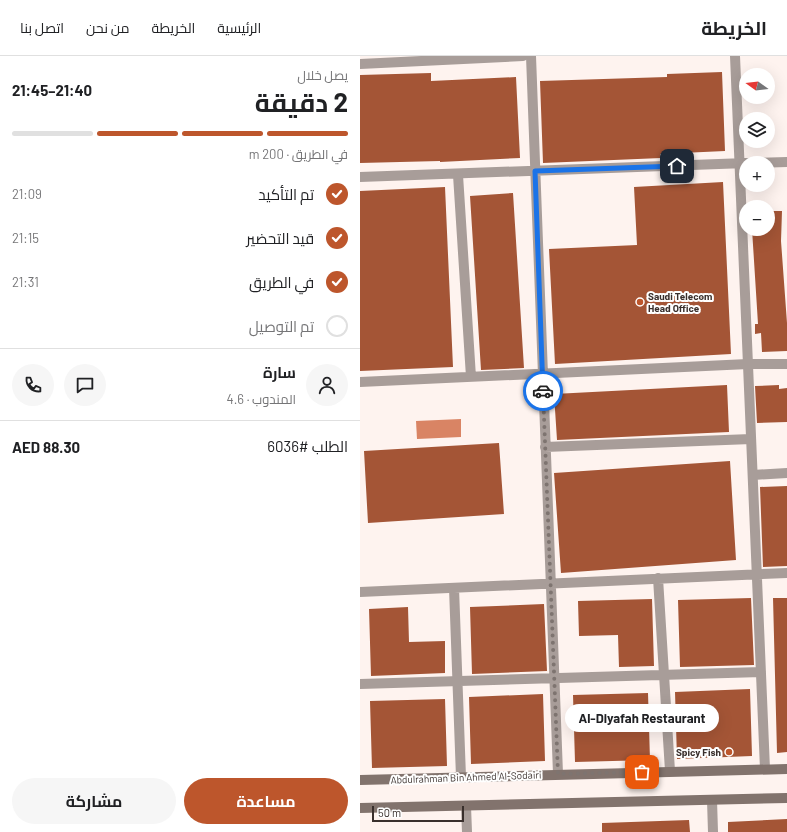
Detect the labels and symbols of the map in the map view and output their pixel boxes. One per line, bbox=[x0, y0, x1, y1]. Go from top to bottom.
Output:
north arrow bbox=[739, 68, 775, 104]
pin bbox=[660, 149, 694, 183]
place label: Saudi Telecom Head Office bbox=[648, 290, 712, 314]
marker: Saudi Telecom Head Office bbox=[635, 297, 645, 307]
courier bbox=[523, 371, 563, 411]
callout: Al-Diyafah Restaurant bbox=[565, 704, 719, 732]
place label: Spicy Fish bbox=[676, 746, 721, 758]
marker: Spicy Fish bbox=[724, 747, 734, 757]
pin bbox=[625, 755, 659, 789]
street label: Abdulrahman Bin Ahmed Al-Sodairi bbox=[390, 768, 542, 786]
scale bar bbox=[372, 804, 464, 823]

